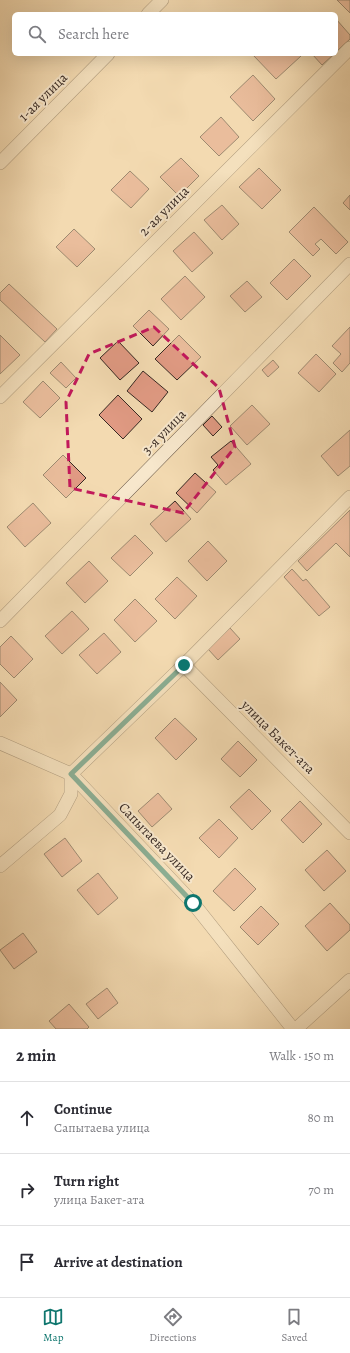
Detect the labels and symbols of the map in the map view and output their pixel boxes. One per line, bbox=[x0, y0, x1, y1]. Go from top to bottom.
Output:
street label: 1-ая улица bbox=[14, 68, 72, 126]
street label: 2-ая улица bbox=[135, 181, 194, 240]
street label: 3-я улица bbox=[138, 405, 191, 459]
route end bbox=[175, 656, 193, 674]
street label: улица Бакет-ата bbox=[236, 695, 320, 779]
street label: Сапытаева улица bbox=[114, 798, 200, 886]
route start bbox=[184, 894, 202, 912]

